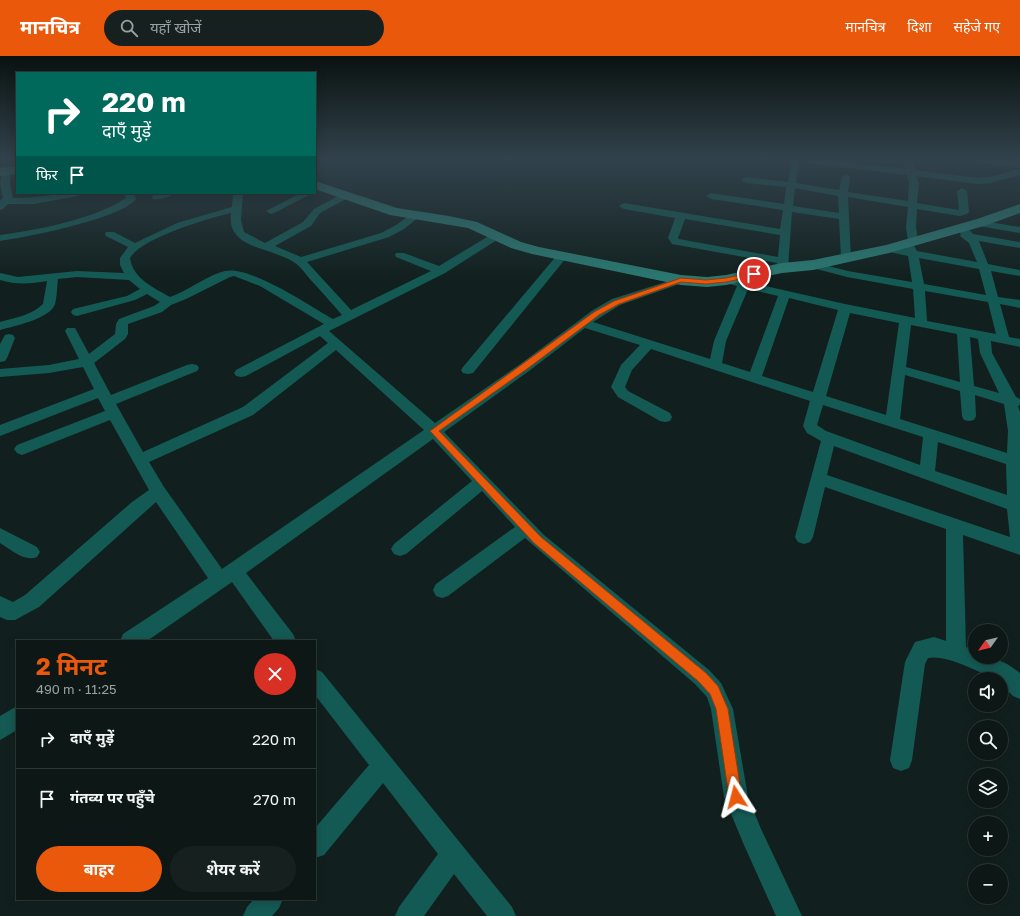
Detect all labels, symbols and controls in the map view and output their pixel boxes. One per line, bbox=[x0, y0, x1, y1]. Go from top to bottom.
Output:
search box bbox=[104, 10, 384, 46]
text: मानचित्र bbox=[20, 15, 80, 38]
icon: search bbox=[118, 17, 140, 39]
text: यहाँ खोजें bbox=[150, 18, 201, 36]
text: मानचित्र bbox=[845, 18, 885, 35]
text: दिशा bbox=[907, 18, 932, 35]
text: सहेजे गए bbox=[954, 18, 1000, 35]
text: 220 m bbox=[102, 85, 186, 118]
icon: right bbox=[36, 88, 88, 140]
text: दाएँ मुड़ें bbox=[102, 119, 151, 141]
icon: arrive bbox=[66, 164, 88, 186]
text: फिर bbox=[36, 165, 58, 183]
pin bbox=[737, 257, 771, 291]
icon: arrive bbox=[743, 263, 765, 285]
north arrow bbox=[968, 624, 1008, 664]
map controls bbox=[968, 624, 1008, 904]
text: 2 मिनट bbox=[36, 651, 107, 680]
button: close bbox=[254, 653, 296, 695]
button: sound bbox=[968, 672, 1008, 712]
text: 490 m · 11:25 bbox=[36, 681, 117, 697]
button: search bbox=[968, 720, 1008, 760]
icon: right bbox=[36, 728, 58, 750]
text: दाएँ मुड़ें bbox=[70, 728, 114, 746]
text: 220 m bbox=[252, 730, 296, 748]
button: layers bbox=[968, 768, 1008, 808]
position arrow bbox=[715, 776, 757, 818]
icon: arrive bbox=[36, 788, 58, 810]
text: गंतव्य पर पहुँचे bbox=[70, 788, 155, 806]
text: 270 m bbox=[253, 790, 296, 808]
button: + bbox=[968, 816, 1008, 856]
button: बाहर bbox=[36, 846, 162, 892]
button: शेयर करें bbox=[170, 846, 296, 892]
button: − bbox=[968, 864, 1008, 904]

